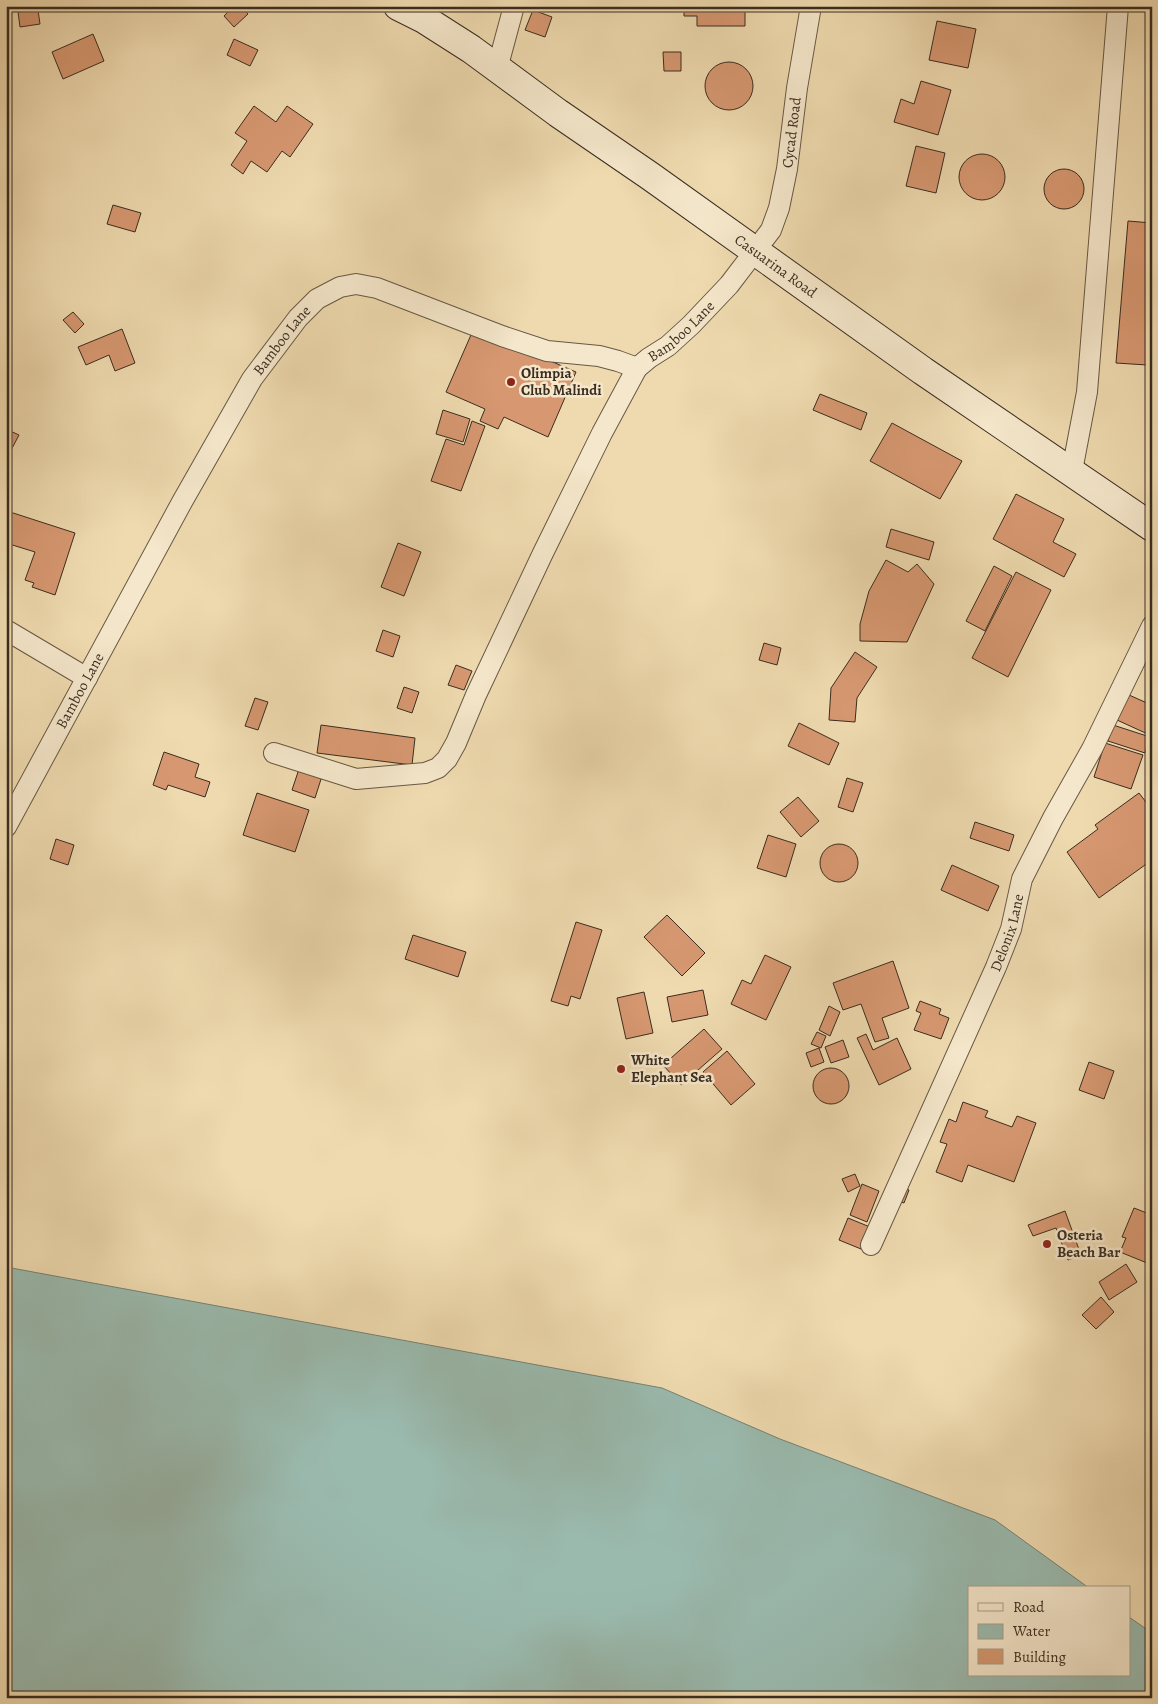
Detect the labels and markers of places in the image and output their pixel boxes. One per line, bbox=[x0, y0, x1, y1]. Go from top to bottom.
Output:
place label: Olimpia Club Malindi bbox=[521, 363, 602, 400]
marker: Olimpia Club Malindi bbox=[505, 376, 517, 388]
place label: White Elephant Sea bbox=[630, 1050, 713, 1087]
marker: White Elephant Sea bbox=[615, 1063, 627, 1075]
place label: Osteria Beach Bar bbox=[1057, 1225, 1120, 1262]
marker: Osteria Beach Bar bbox=[1041, 1238, 1053, 1250]

